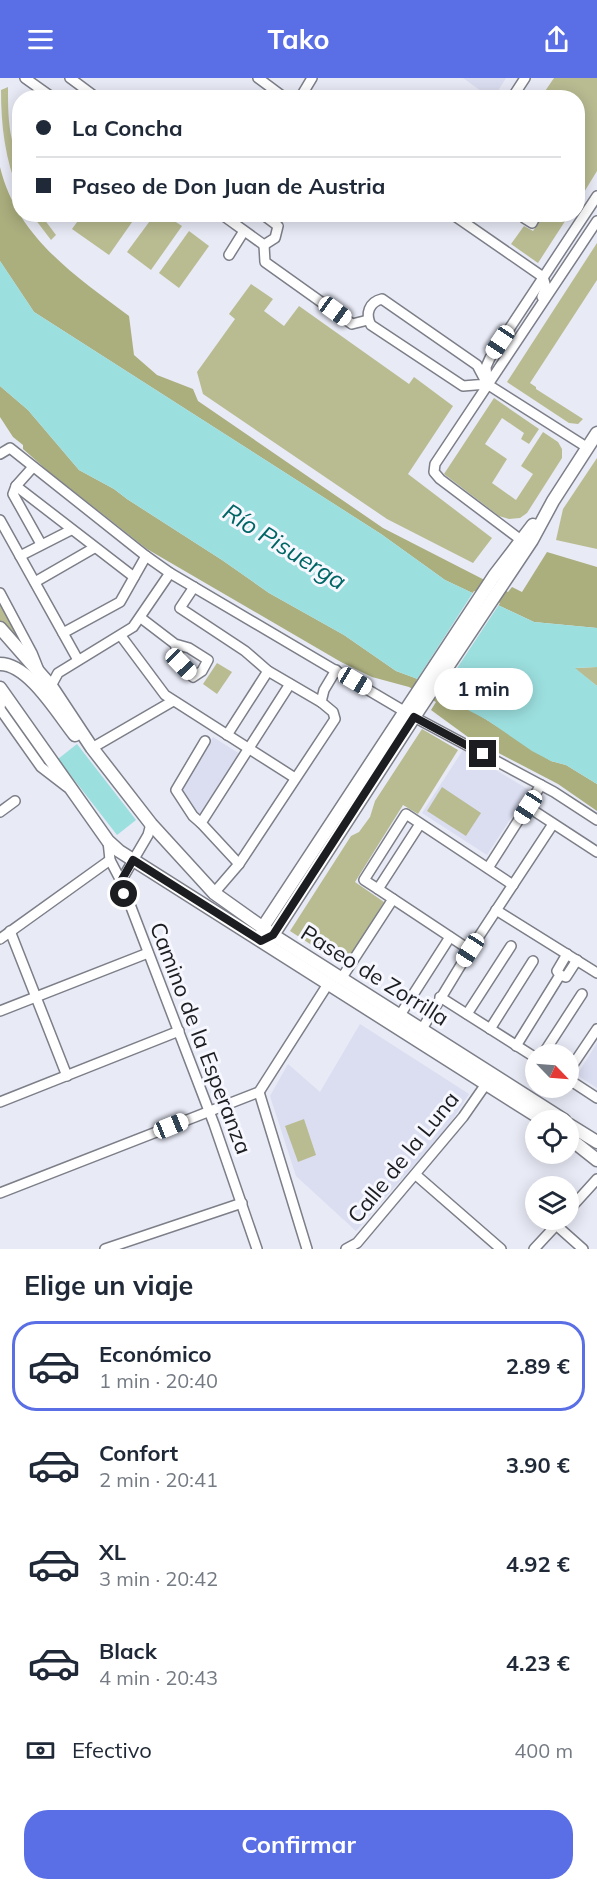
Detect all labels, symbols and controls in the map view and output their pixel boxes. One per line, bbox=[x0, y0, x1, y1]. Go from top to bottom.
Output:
text: Tako bbox=[268, 22, 329, 56]
icon: menu bbox=[24, 23, 57, 56]
icon: share bbox=[540, 23, 573, 56]
text: La Concha bbox=[72, 114, 183, 142]
text: Paseo de Don Juan de Austria bbox=[72, 172, 385, 200]
car bbox=[315, 293, 355, 329]
car bbox=[482, 322, 518, 362]
water label: Río Pisuerga bbox=[218, 496, 352, 596]
car bbox=[162, 645, 200, 683]
car bbox=[335, 664, 375, 698]
callout: 1 min bbox=[434, 667, 532, 709]
text: 1 min bbox=[457, 676, 510, 701]
route end bbox=[469, 740, 496, 767]
car bbox=[511, 787, 545, 827]
route start bbox=[110, 880, 137, 907]
street label: Camino de la Esperanza bbox=[144, 918, 258, 1158]
street label: Paseo de Zorrilla bbox=[296, 918, 454, 1032]
car bbox=[453, 930, 487, 970]
north arrow bbox=[525, 1044, 579, 1098]
map controls bbox=[525, 1044, 579, 1230]
street label: Calle de la Luna bbox=[341, 1085, 465, 1229]
button: locate bbox=[525, 1110, 579, 1164]
car bbox=[151, 1111, 191, 1141]
button: layers bbox=[525, 1176, 579, 1230]
text: Elige un viaje bbox=[24, 1268, 193, 1302]
icon: car bbox=[27, 1339, 81, 1393]
text: Económico bbox=[99, 1340, 212, 1368]
text: 2.89 € bbox=[506, 1352, 570, 1380]
text: 1 min · 20:40 bbox=[99, 1368, 218, 1393]
icon: car bbox=[27, 1438, 81, 1492]
text: Confort bbox=[99, 1439, 178, 1467]
text: 3.90 € bbox=[506, 1451, 570, 1479]
text: 2 min · 20:41 bbox=[99, 1467, 218, 1492]
icon: car bbox=[27, 1537, 81, 1591]
text: XL bbox=[99, 1538, 126, 1566]
text: 4.92 € bbox=[506, 1550, 570, 1578]
text: 3 min · 20:42 bbox=[99, 1566, 218, 1591]
icon: car bbox=[27, 1636, 81, 1690]
text: Black bbox=[99, 1637, 157, 1665]
text: 4.23 € bbox=[506, 1649, 570, 1677]
text: 4 min · 20:43 bbox=[99, 1665, 218, 1690]
icon: cash bbox=[24, 1734, 57, 1767]
text: Efectivo bbox=[72, 1736, 152, 1764]
text: 400 m bbox=[514, 1738, 573, 1763]
button: Confirmar bbox=[24, 1810, 573, 1879]

